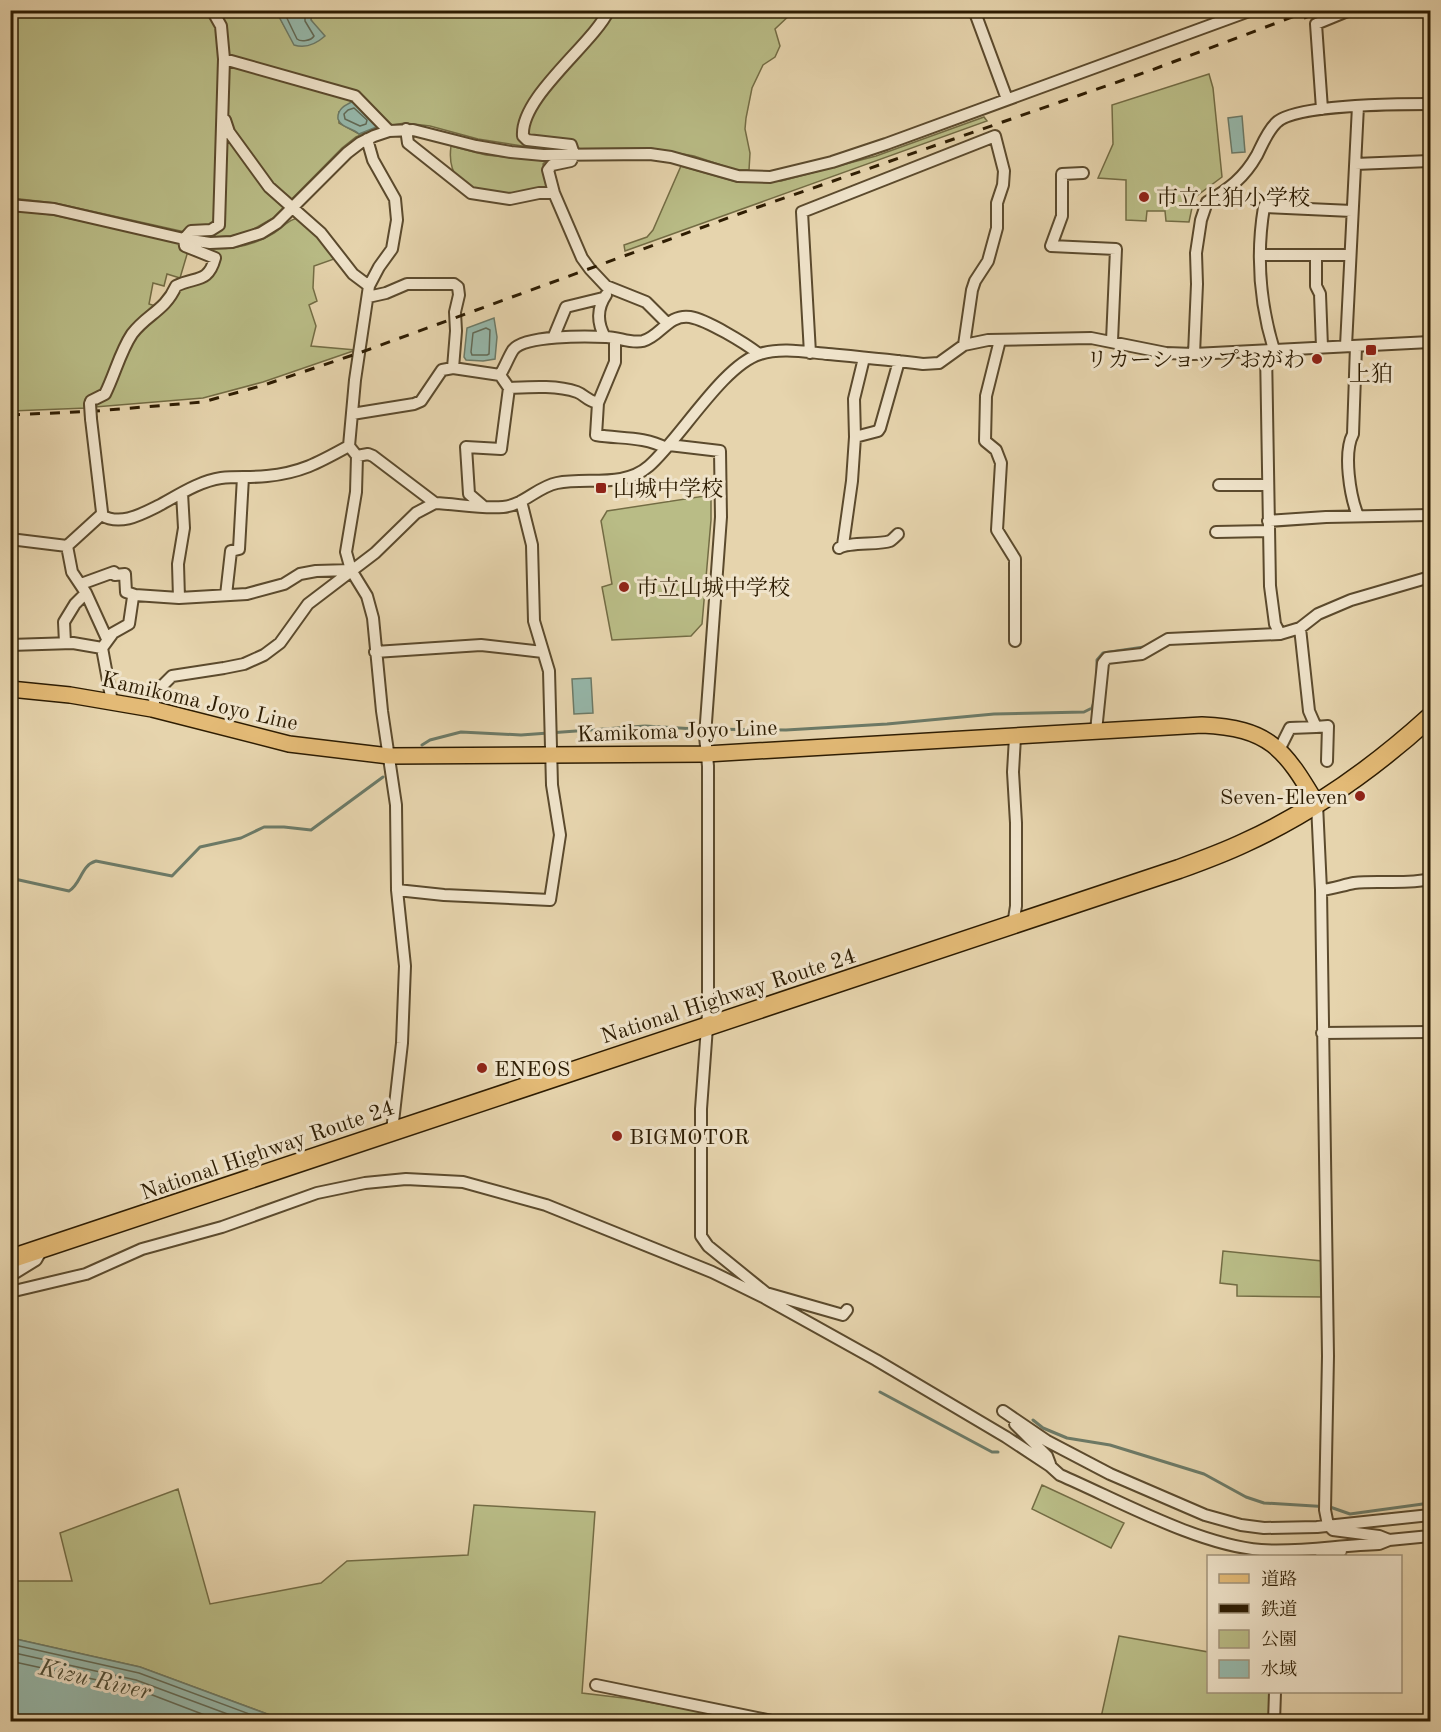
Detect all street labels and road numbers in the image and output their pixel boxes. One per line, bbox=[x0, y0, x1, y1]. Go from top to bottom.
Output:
street label: Kamikoma Joyo Line bbox=[99, 669, 300, 735]
street label: Kamikoma Joyo Line bbox=[576, 717, 778, 746]
street label: National Highway Route 24 bbox=[598, 945, 859, 1049]
street label: National Highway Route 24 bbox=[138, 1097, 397, 1205]

